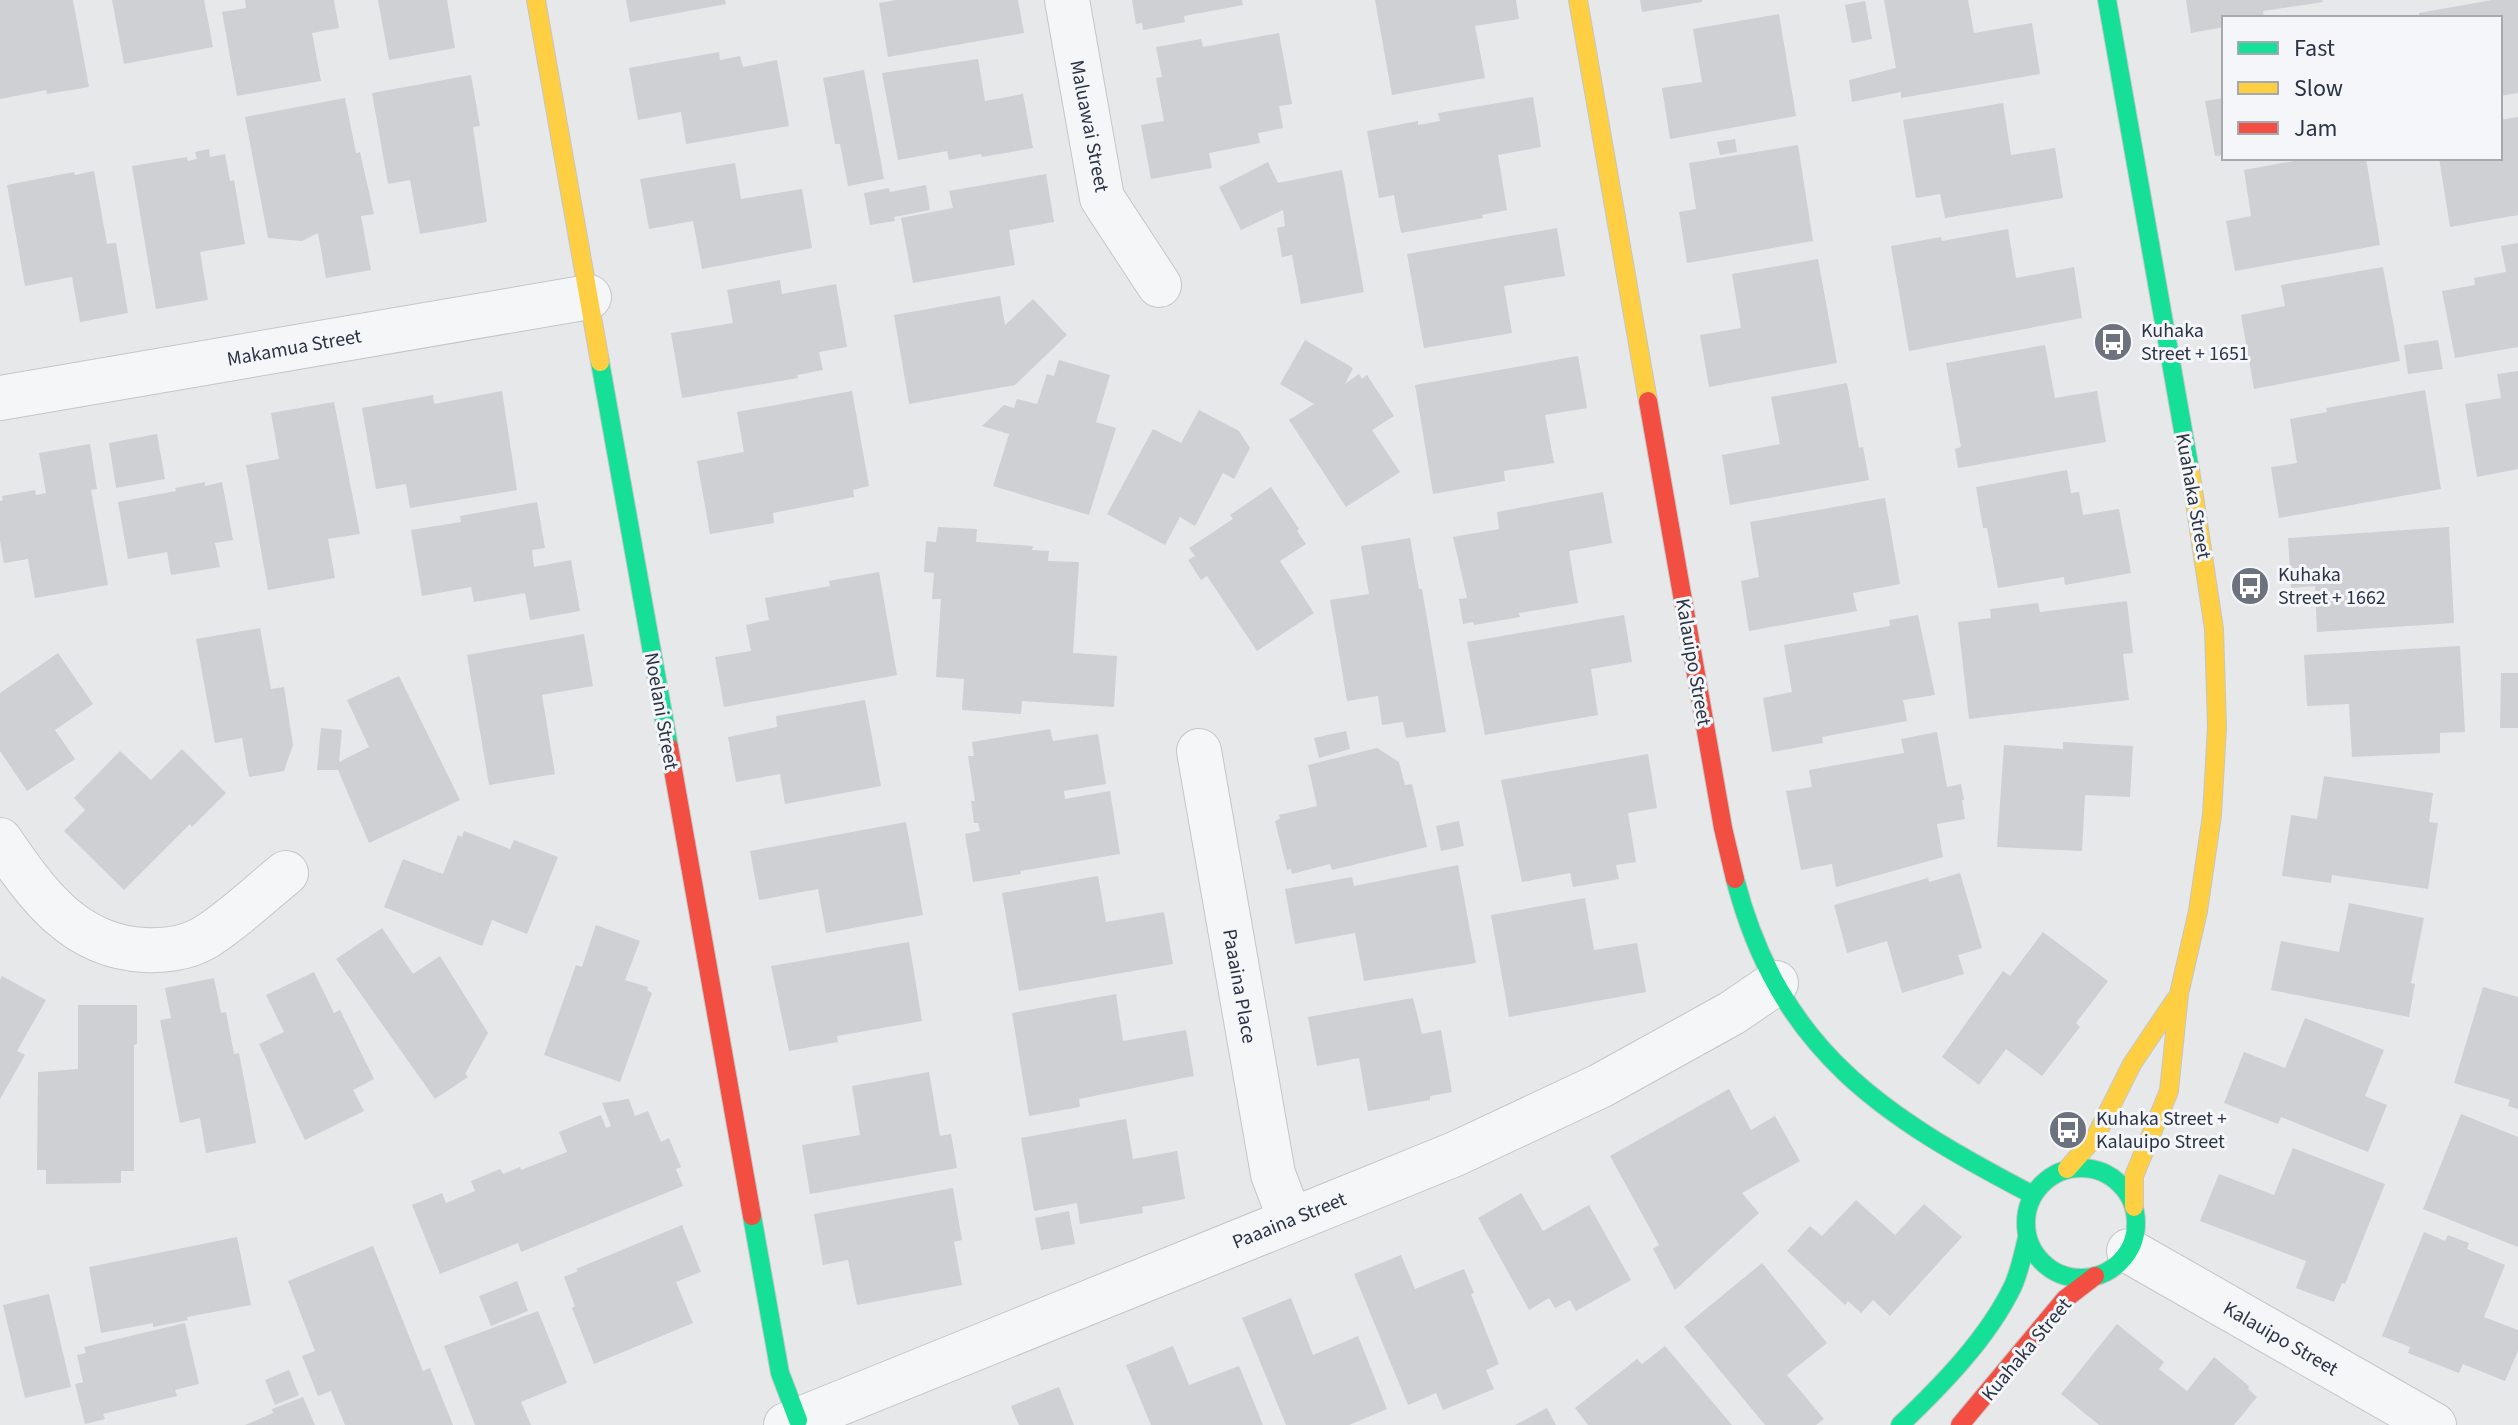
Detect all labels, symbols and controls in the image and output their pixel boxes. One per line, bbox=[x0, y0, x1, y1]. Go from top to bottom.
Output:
legend bbox=[2222, 16, 2502, 160]
text: Fast bbox=[2294, 31, 2335, 66]
street label: Maluawai Street bbox=[1062, 58, 1116, 195]
text: Slow bbox=[2294, 71, 2343, 106]
text: Jam bbox=[2294, 111, 2338, 146]
place label: Kuhaka Street + 1651 bbox=[2141, 317, 2249, 368]
bus stop icon: Kuhaka Street + 1651 bbox=[2092, 321, 2134, 363]
street label: Makamua Street bbox=[225, 322, 364, 374]
street label: Kuahaka Street bbox=[2168, 431, 2218, 561]
place label: Kuhaka Street + 1662 bbox=[2278, 561, 2386, 612]
bus stop icon: Kuhaka Street + 1662 bbox=[2229, 565, 2271, 607]
street label: Kalauipo Street bbox=[1668, 596, 1718, 728]
street label: Noelani Street bbox=[637, 650, 685, 772]
street label: Paaaina Place bbox=[1215, 927, 1263, 1046]
place label: Kuhaka Street + Kalauipo Street bbox=[2096, 1105, 2227, 1156]
bus stop icon: Kuhaka Street + Kalauipo Street bbox=[2047, 1109, 2089, 1151]
street label: Paaaina Street bbox=[1228, 1185, 1351, 1257]
street label: Kuahaka Street bbox=[1975, 1292, 2078, 1407]
street label: Kalauipo Street bbox=[2218, 1295, 2343, 1383]

